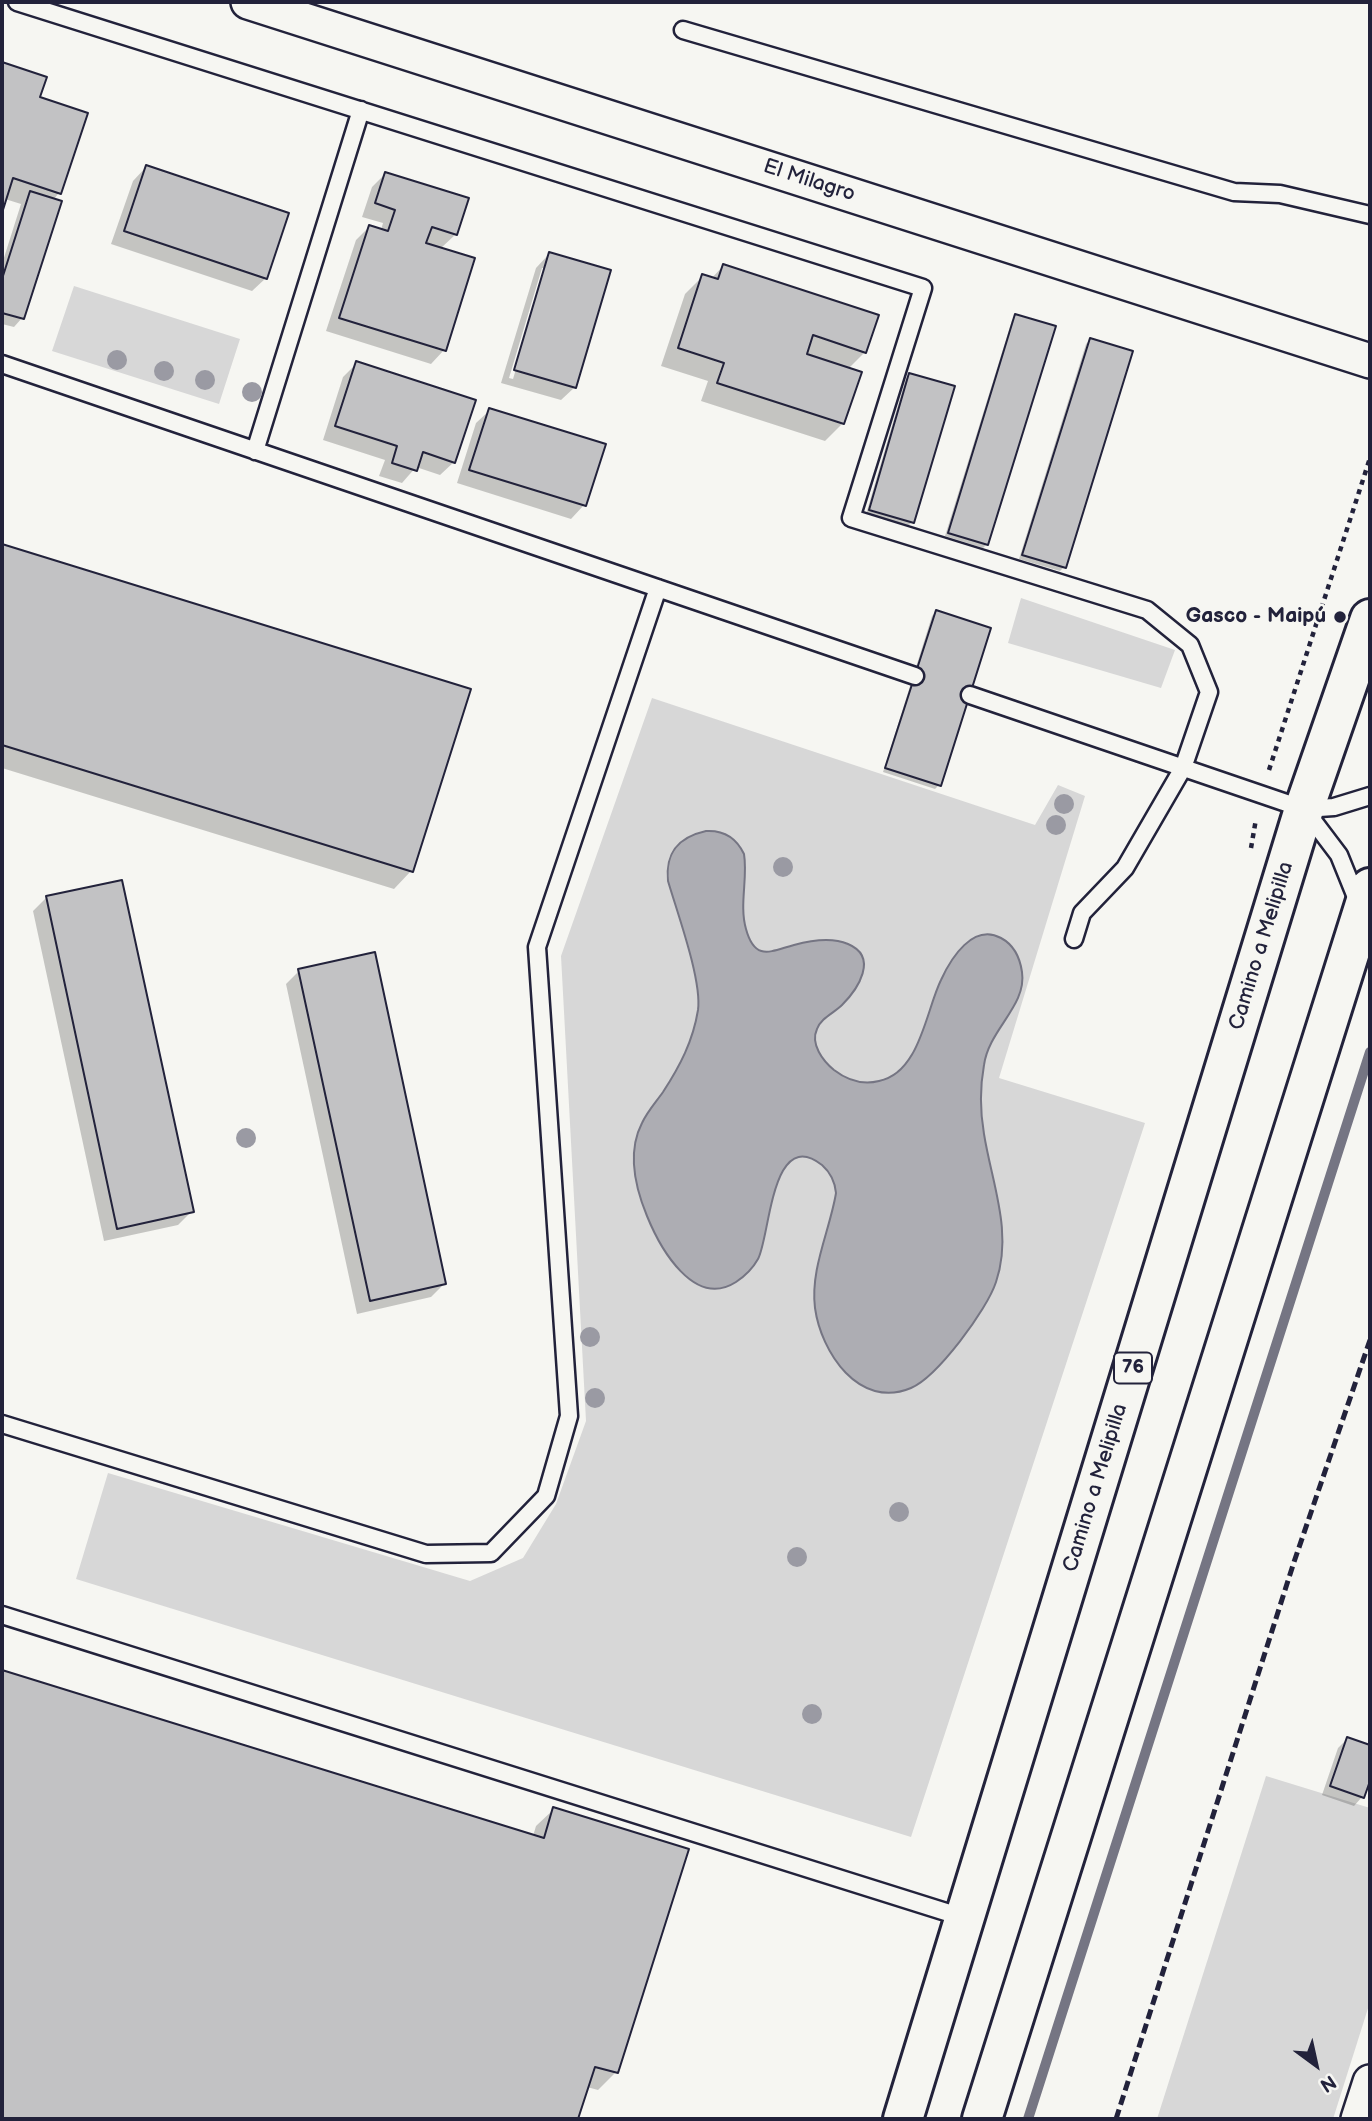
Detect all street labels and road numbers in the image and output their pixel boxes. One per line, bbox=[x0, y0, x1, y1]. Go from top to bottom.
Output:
street label: El Milagro bbox=[760, 154, 858, 208]
street label: Camino a Melipilla bbox=[1224, 859, 1300, 1033]
road number: 76 bbox=[1114, 1352, 1152, 1384]
street label: Camino a Melipilla bbox=[1058, 1401, 1134, 1575]

